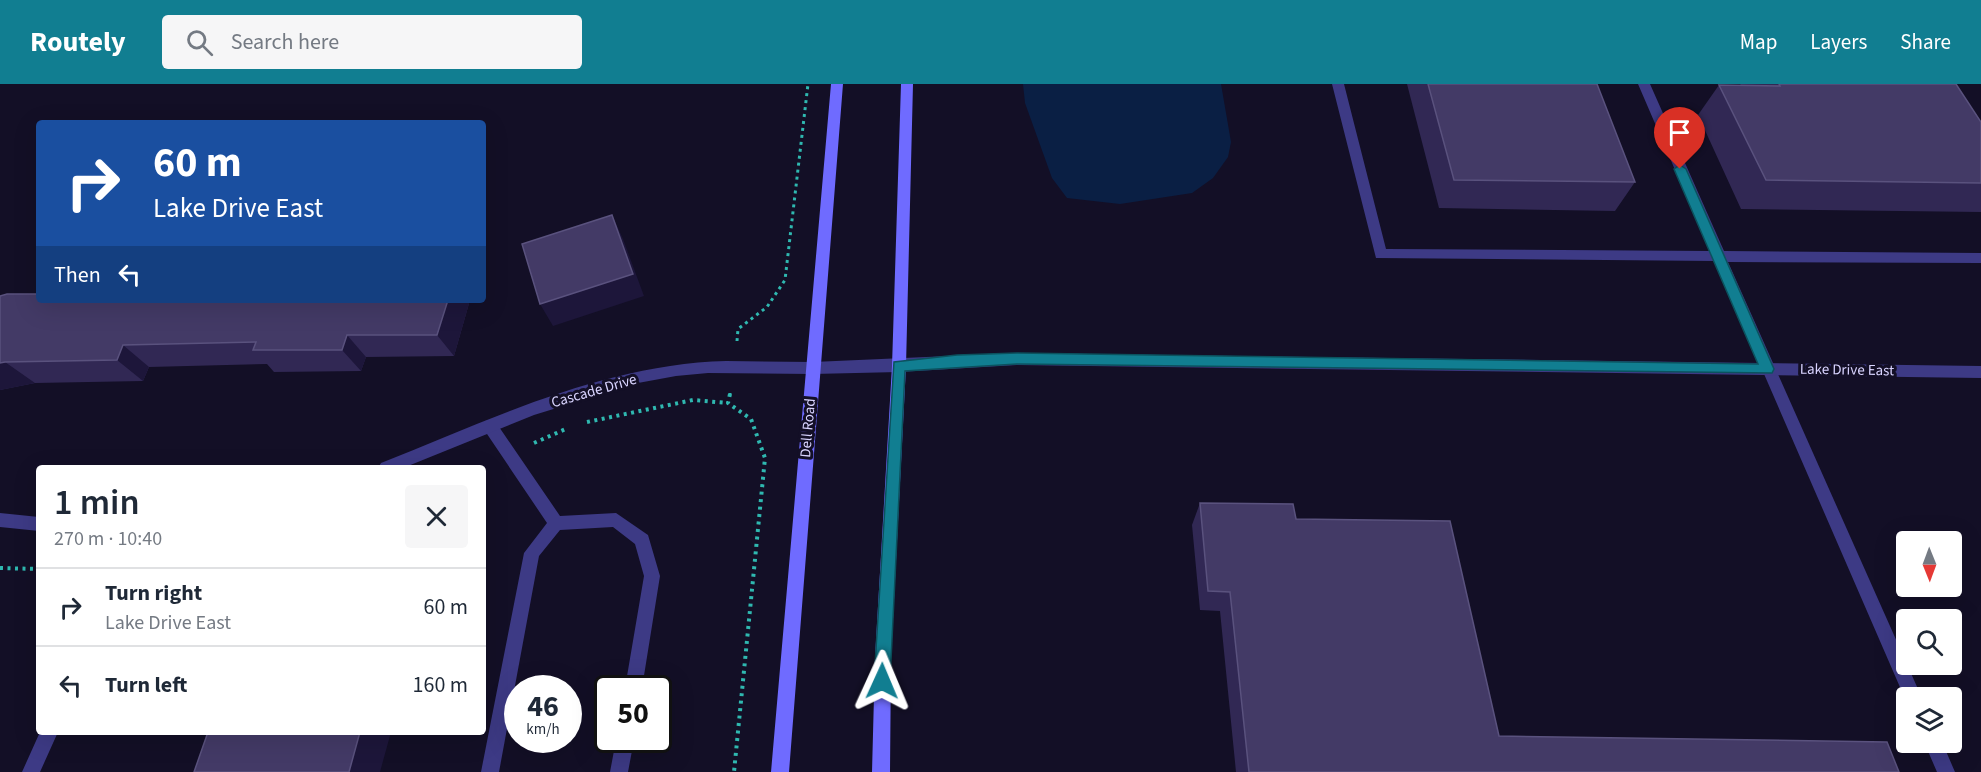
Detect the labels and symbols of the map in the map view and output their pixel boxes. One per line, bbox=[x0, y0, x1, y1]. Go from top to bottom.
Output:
pin bbox=[1654, 107, 1705, 169]
street label: Lake Drive East bbox=[1800, 359, 1894, 381]
street label: Cascade Drive bbox=[549, 369, 639, 413]
street label: Dell Road bbox=[795, 397, 821, 459]
north arrow bbox=[1896, 531, 1962, 597]
position arrow bbox=[850, 649, 914, 713]
speed limit sign: 50 bbox=[594, 675, 672, 753]

